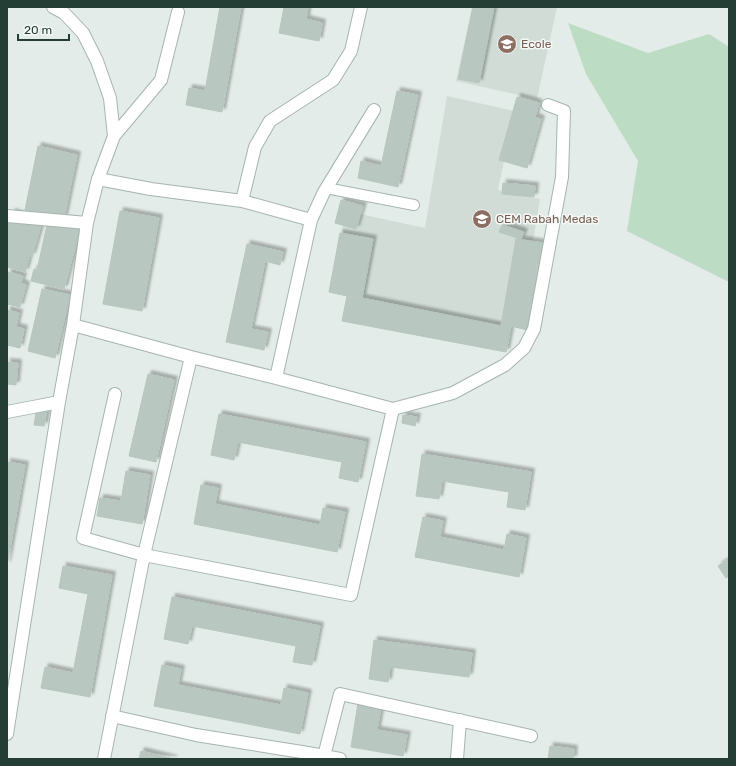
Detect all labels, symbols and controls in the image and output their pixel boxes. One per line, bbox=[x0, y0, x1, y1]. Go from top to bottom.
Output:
scale bar bbox=[18, 16, 69, 42]
text: 20 m bbox=[24, 23, 52, 37]
school or university icon: Ecole bbox=[496, 33, 518, 55]
place label: Ecole bbox=[521, 37, 552, 51]
school or university icon: CEM Rabah Medas bbox=[471, 208, 493, 230]
place label: CEM Rabah Medas bbox=[496, 212, 598, 226]

